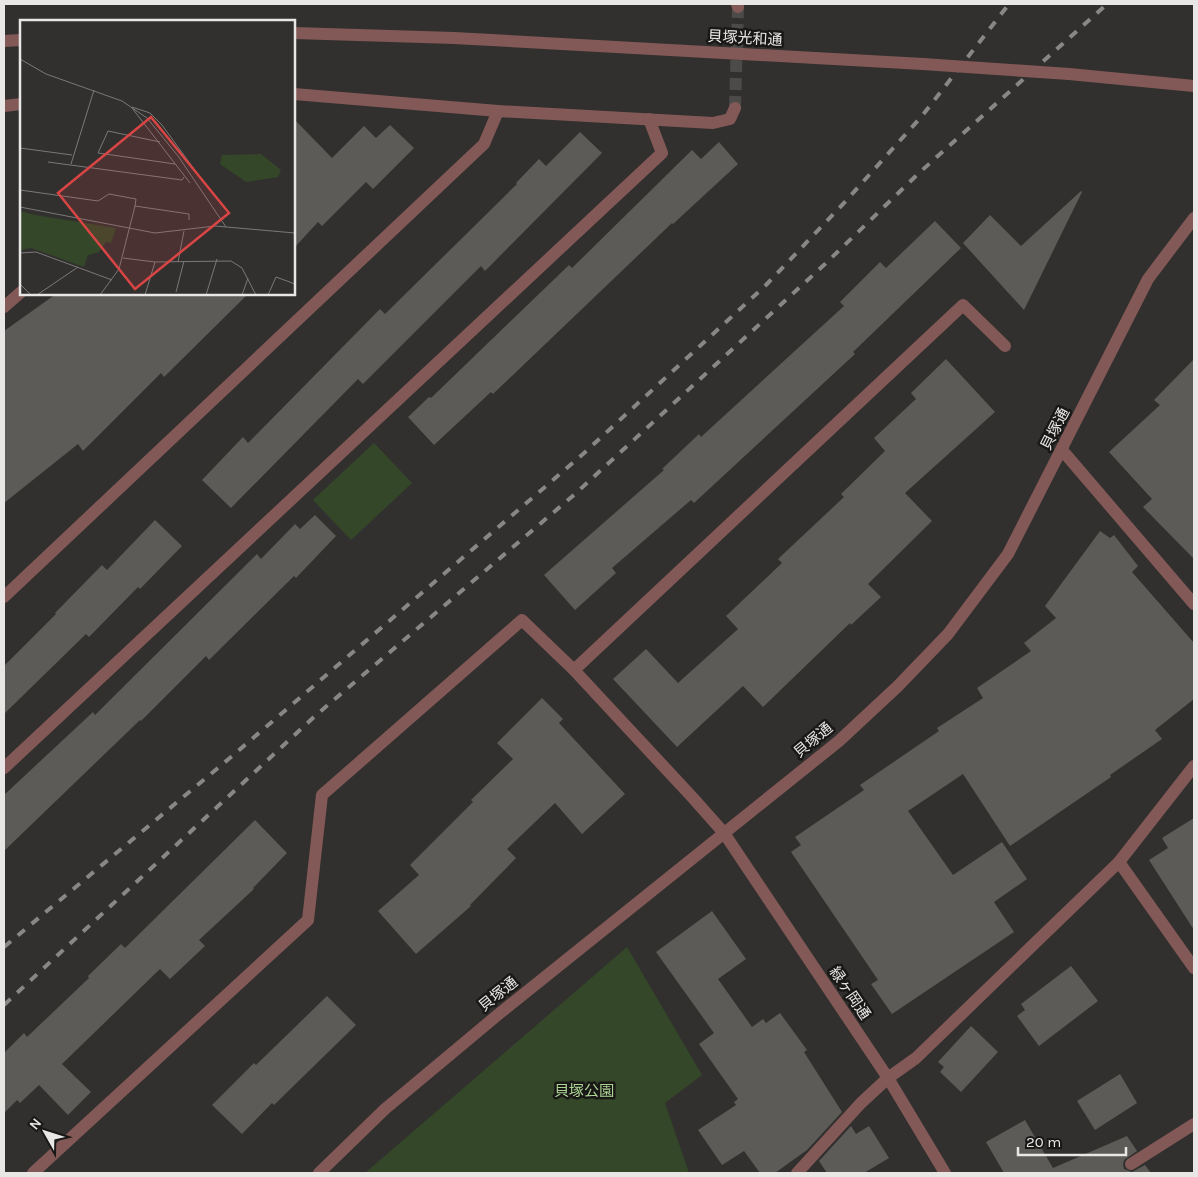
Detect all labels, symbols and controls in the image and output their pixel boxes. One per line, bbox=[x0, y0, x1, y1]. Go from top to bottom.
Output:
inset map bbox=[20, 20, 295, 295]
street label: 貝塚光和通 bbox=[707, 27, 783, 49]
street label: 貝塚通 bbox=[1037, 405, 1073, 453]
street label: 貝塚通 bbox=[790, 719, 836, 761]
street label: 緑ヶ岡通 bbox=[826, 963, 874, 1023]
street label: 貝塚通 bbox=[475, 973, 521, 1015]
park label: 貝塚公園 bbox=[554, 1082, 614, 1100]
north arrow bbox=[20, 1107, 70, 1157]
text: N bbox=[26, 1115, 45, 1133]
scale bar bbox=[1018, 1124, 1126, 1156]
text: 20 m bbox=[1026, 1133, 1061, 1151]

